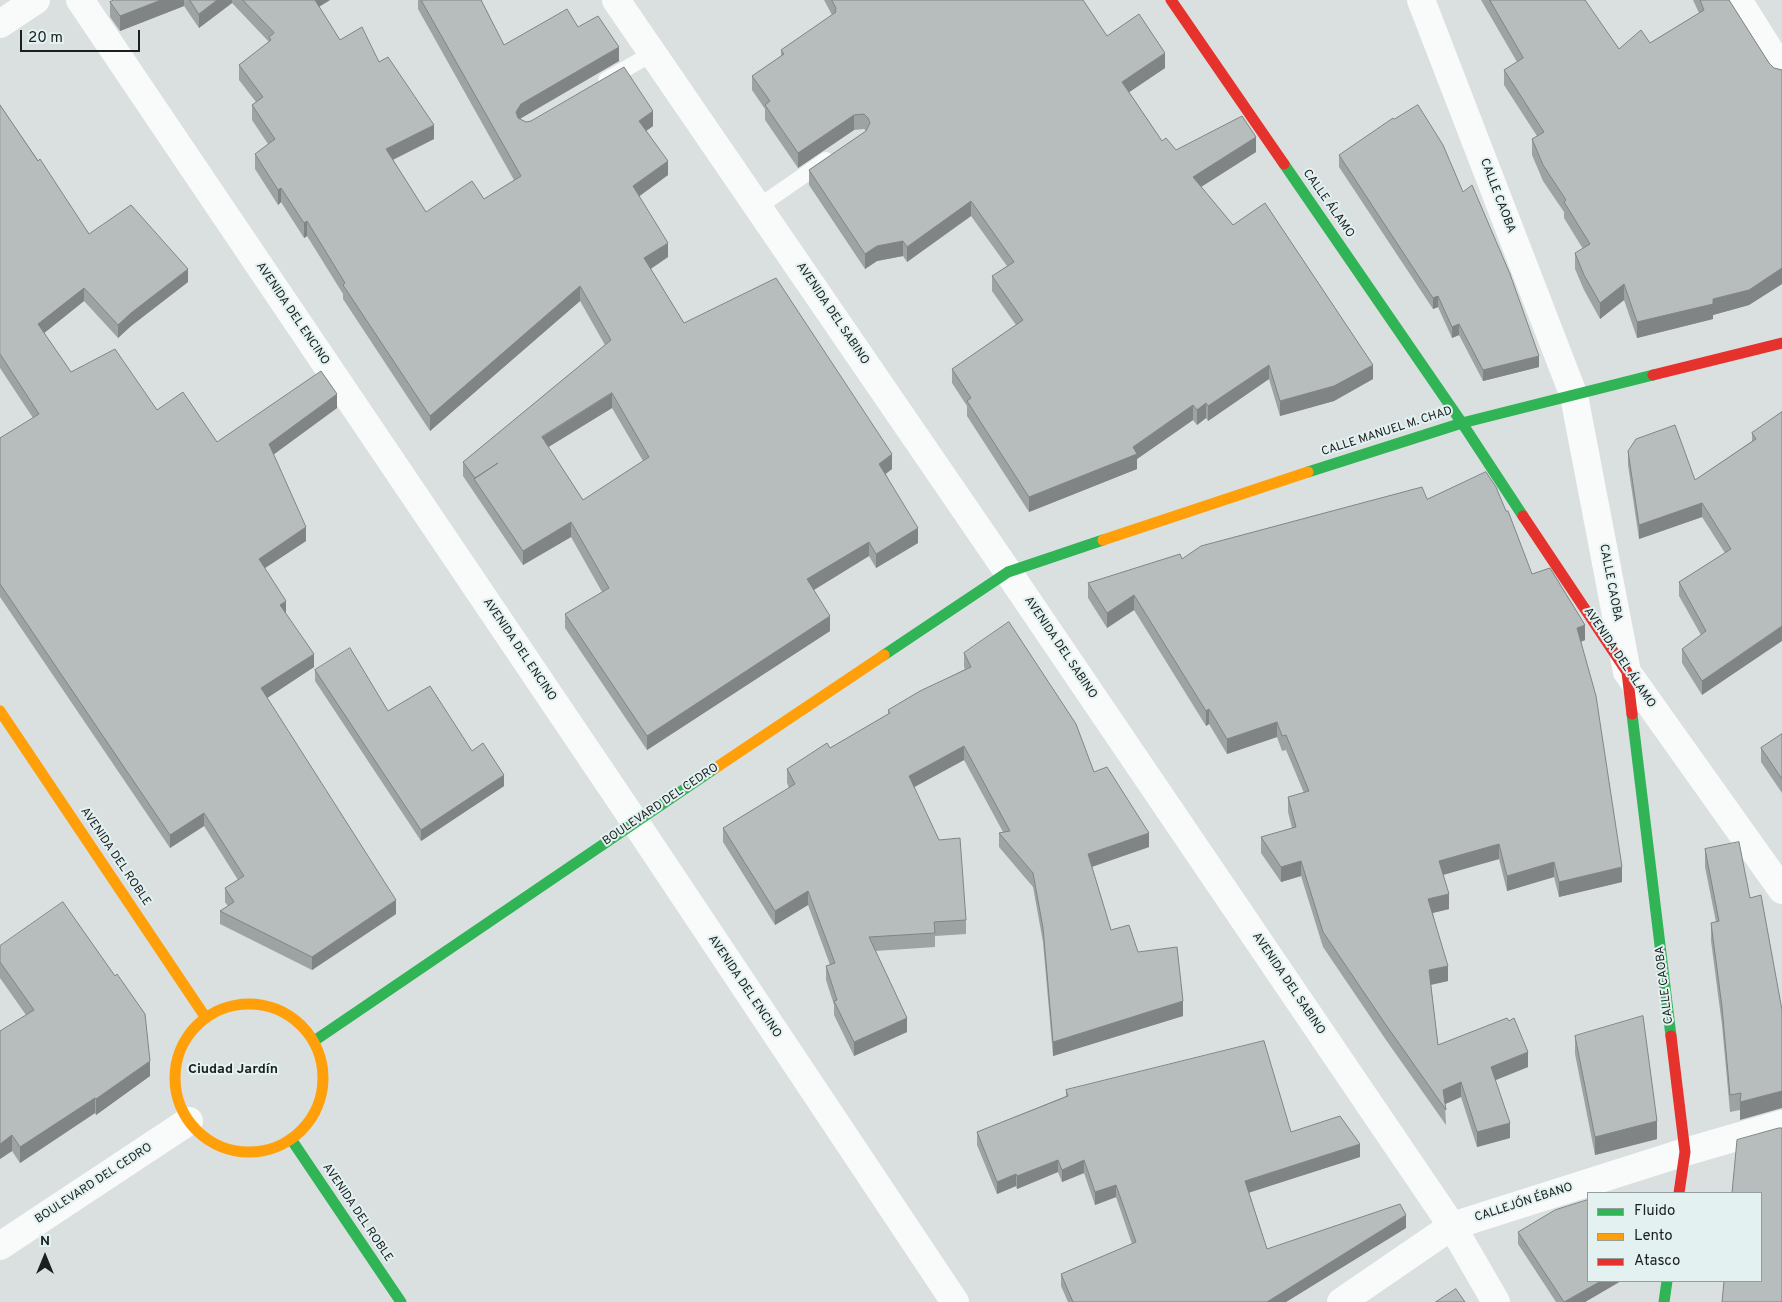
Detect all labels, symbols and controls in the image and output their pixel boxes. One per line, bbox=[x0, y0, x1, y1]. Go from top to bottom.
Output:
scale bar bbox=[22, 20, 142, 52]
text: 20 m bbox=[28, 29, 63, 48]
street label: CALLE CAOBA bbox=[1476, 157, 1518, 235]
street label: CALLE ÁLAMO bbox=[1299, 167, 1357, 241]
street label: AVENIDA DEL ENCINO bbox=[252, 260, 332, 368]
street label: AVENIDA DEL SABINO bbox=[792, 260, 872, 368]
street label: CALLE MANUEL M. CHAD bbox=[1320, 404, 1454, 460]
street label: CALLE CAOBA bbox=[1595, 543, 1625, 623]
street label: AVENIDA DEL SABINO bbox=[1020, 594, 1100, 702]
street label: AVENIDA DEL ENCINO bbox=[479, 596, 559, 704]
street label: AVENIDA DEL ÁLAMO bbox=[1580, 605, 1658, 711]
street label: BOULEVARD DEL CEDRO bbox=[600, 761, 722, 849]
street label: AVENIDA DEL ROBLE bbox=[77, 805, 153, 909]
street label: AVENIDA DEL SABINO bbox=[1248, 930, 1328, 1038]
street label: AVENIDA DEL ENCINO bbox=[704, 933, 784, 1041]
street label: CALLE CAOBA bbox=[1653, 945, 1677, 1025]
district label: Ciudad Jardín bbox=[188, 1062, 278, 1078]
street label: BOULEVARD DEL CEDRO bbox=[33, 1141, 155, 1227]
street label: AVENIDA DEL ROBLE bbox=[319, 1161, 395, 1265]
street label: CALLEJÓN ÉBANO bbox=[1473, 1180, 1575, 1226]
legend bbox=[1587, 1192, 1762, 1282]
text: Fluido bbox=[1634, 1202, 1675, 1221]
text: Lento bbox=[1634, 1227, 1673, 1246]
north arrow bbox=[20, 1232, 70, 1282]
text: N bbox=[40, 1233, 50, 1250]
text: Atasco bbox=[1634, 1252, 1680, 1271]

